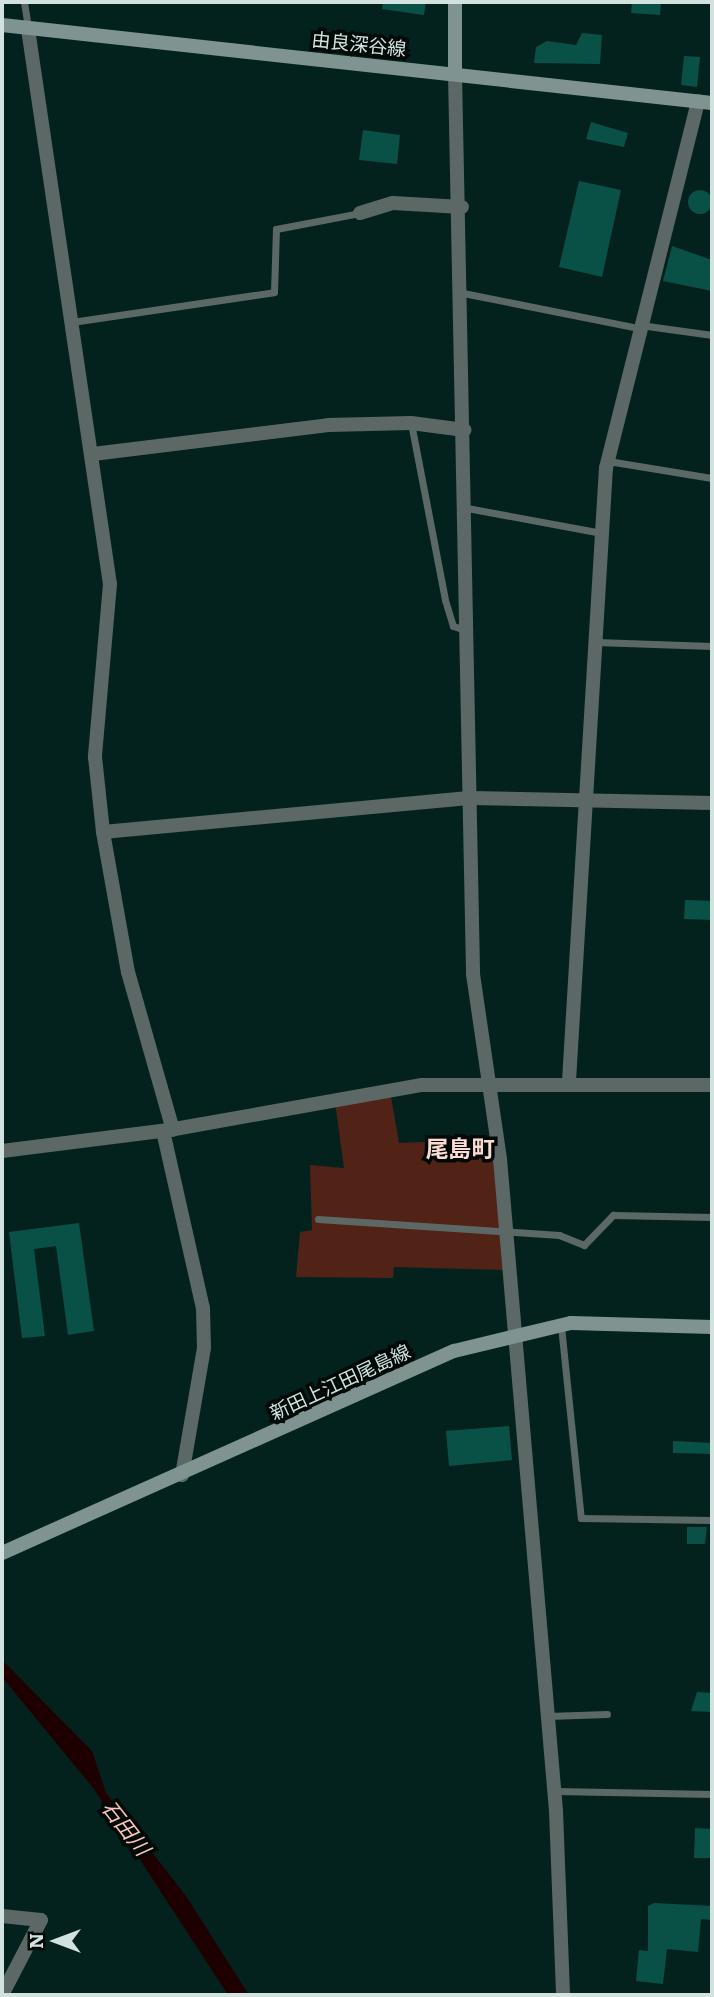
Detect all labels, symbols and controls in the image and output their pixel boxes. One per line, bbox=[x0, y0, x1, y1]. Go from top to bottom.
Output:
street label: 由良深谷線 bbox=[311, 28, 407, 60]
district label: 尾島町 bbox=[426, 1133, 494, 1161]
street label: 新田上江田尾島線 bbox=[266, 1340, 414, 1424]
water label: 石田川 bbox=[98, 1794, 156, 1860]
north arrow bbox=[21, 1906, 91, 1976]
text: N bbox=[21, 1933, 49, 1949]

